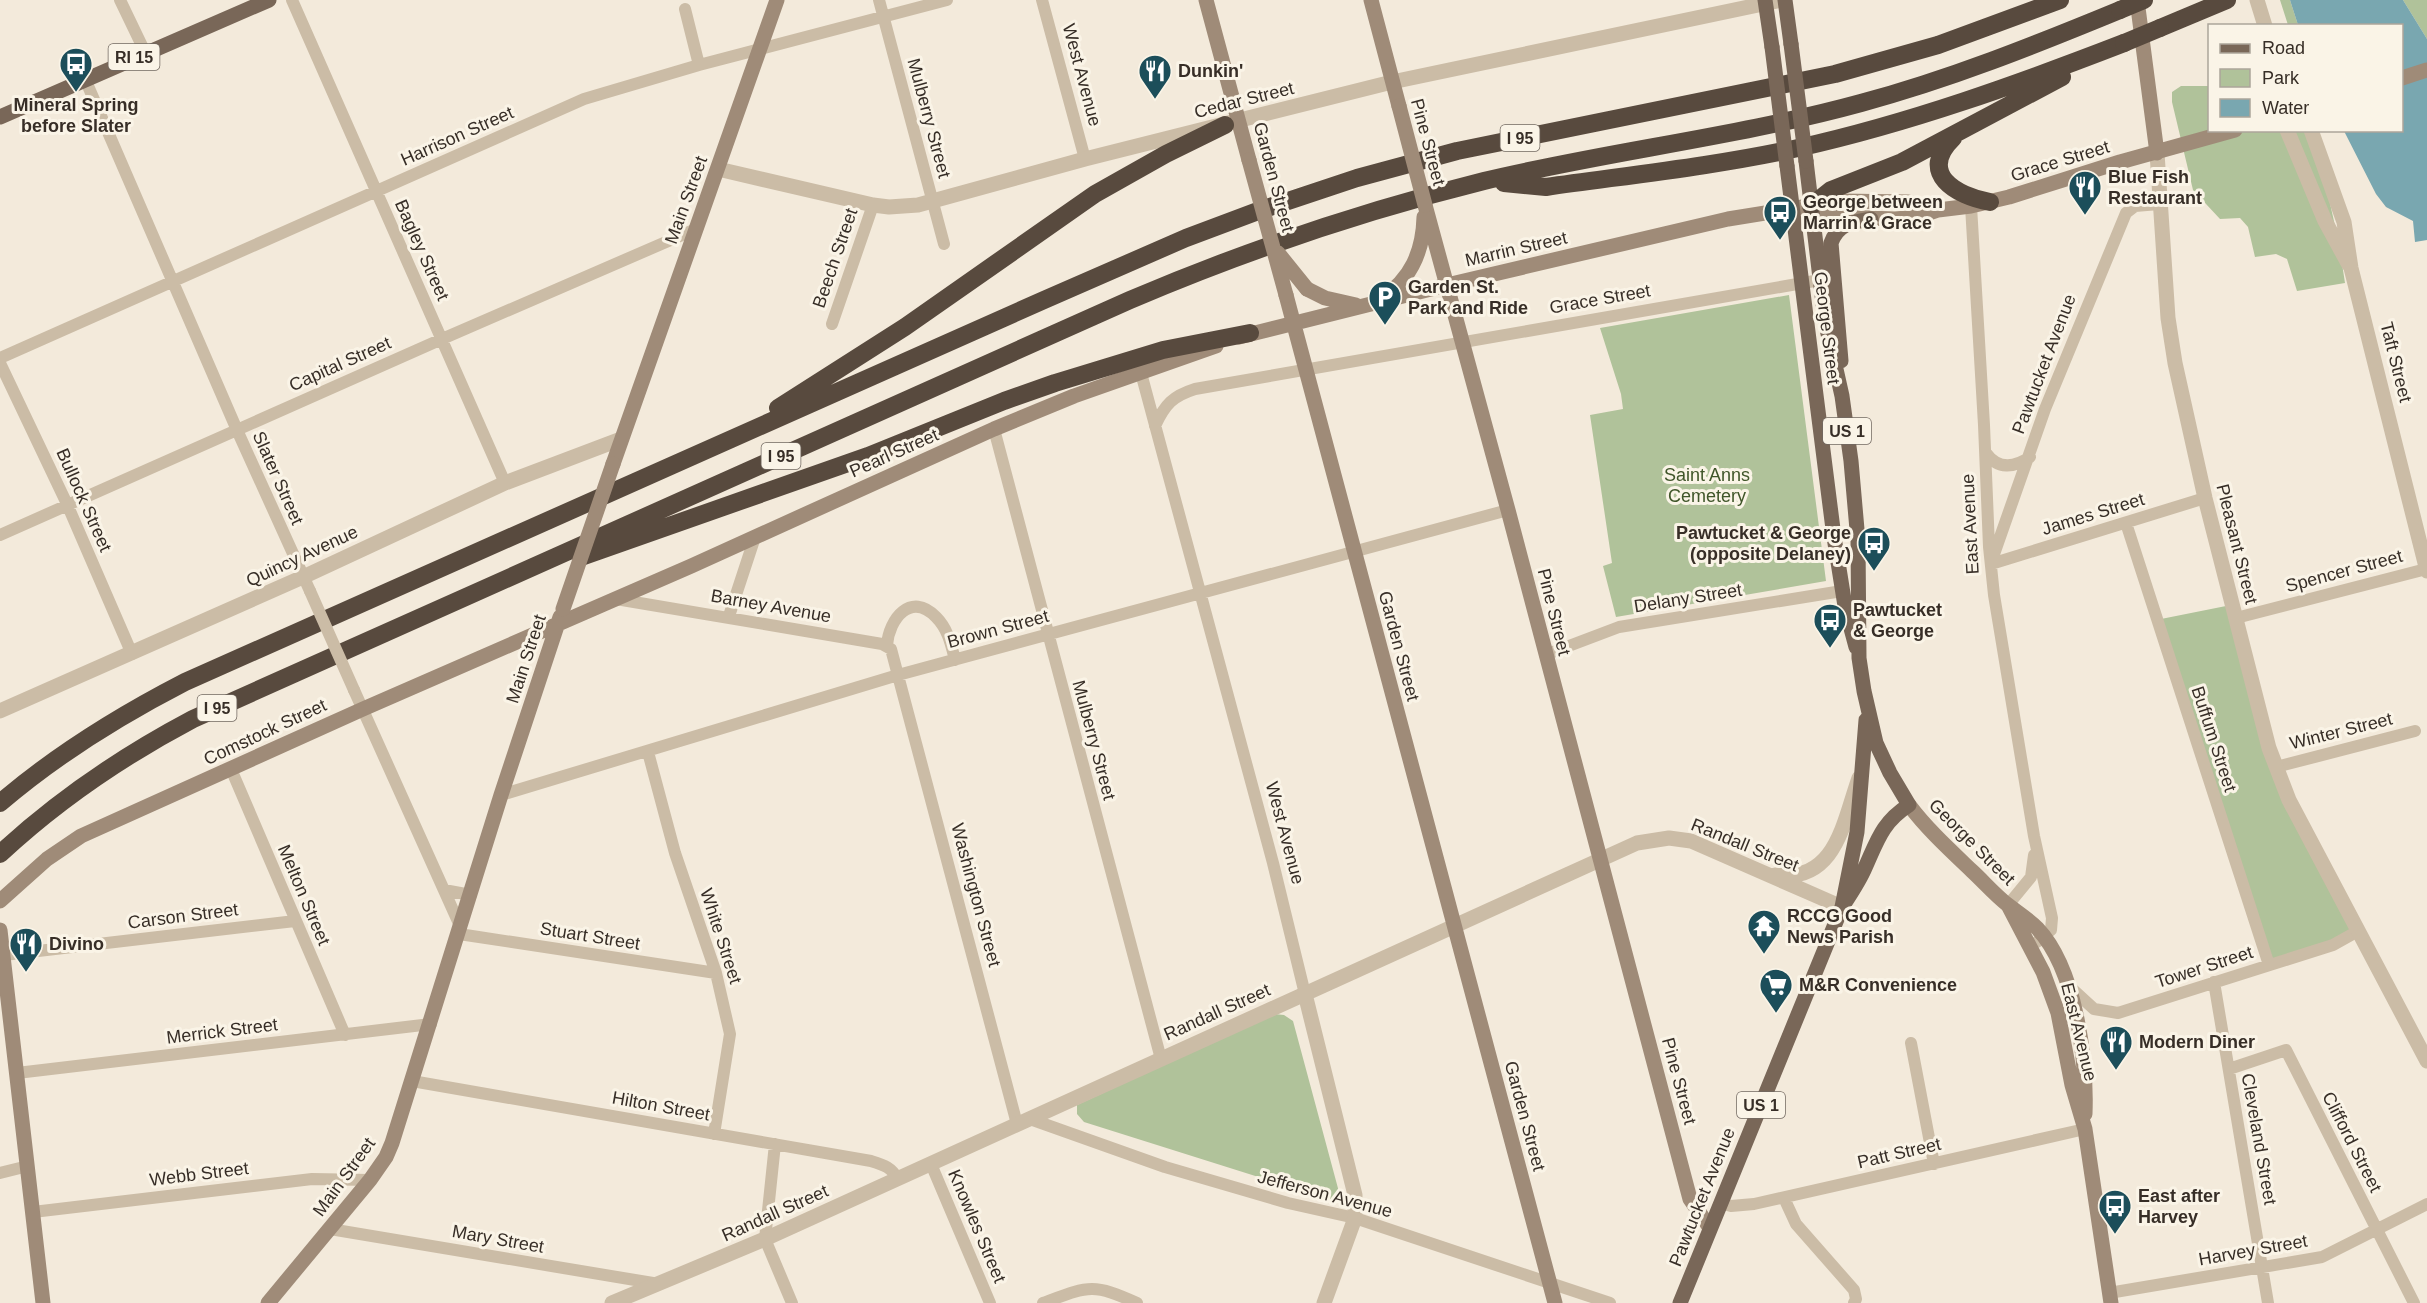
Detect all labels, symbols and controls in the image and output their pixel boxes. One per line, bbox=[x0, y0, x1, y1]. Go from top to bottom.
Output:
street label: West Avenue bbox=[1059, 21, 1105, 129]
legend bbox=[2208, 24, 2403, 132]
text: Road bbox=[2262, 38, 2305, 58]
road number: RI 15 bbox=[108, 44, 160, 70]
bus stop icon: Mineral Spring before Slater bbox=[58, 46, 94, 93]
restaurant icon: Dunkin' bbox=[1137, 53, 1173, 100]
street label: Mulberry Street bbox=[903, 56, 955, 180]
place label: Dunkin' bbox=[1178, 61, 1243, 81]
text: Park bbox=[2262, 68, 2300, 88]
street label: Cedar Street bbox=[1192, 78, 1296, 122]
place label: Mineral Spring before Slater bbox=[13, 95, 139, 136]
street label: Pine Street bbox=[1407, 96, 1449, 188]
text: Water bbox=[2262, 98, 2309, 118]
street label: Harrison Street bbox=[398, 102, 516, 170]
street label: Garden Street bbox=[1250, 120, 1298, 234]
road number: I 95 bbox=[1500, 125, 1540, 151]
street label: Grace Street bbox=[2008, 137, 2112, 185]
street label: Main Street bbox=[661, 153, 711, 247]
place label: Blue Fish Restaurant bbox=[2108, 167, 2202, 208]
restaurant icon: Blue Fish Restaurant bbox=[2067, 169, 2103, 216]
place label: George between Marrin & Grace bbox=[1803, 192, 1943, 233]
bus stop icon: George between Marrin & Grace bbox=[1762, 194, 1798, 241]
street label: Bagley Street bbox=[391, 197, 453, 303]
street label: Beech Street bbox=[809, 206, 861, 310]
street label: Marrin Street bbox=[1463, 228, 1569, 270]
street label: George Street bbox=[1810, 271, 1844, 385]
place label: Garden St. Park and Ride bbox=[1408, 277, 1528, 318]
parking icon: Garden St. Park and Ride bbox=[1367, 279, 1403, 326]
street label: Grace Street bbox=[1548, 280, 1652, 318]
street label: Pawtucket Avenue bbox=[2008, 291, 2080, 437]
street label: Taft Street bbox=[2376, 320, 2416, 404]
street label: Capital Street bbox=[286, 333, 394, 395]
road number: US 1 bbox=[1823, 418, 1871, 444]
street label: Pearl Street bbox=[847, 425, 941, 481]
street label: Slater Street bbox=[249, 428, 307, 528]
road number: I 95 bbox=[762, 443, 800, 469]
street label: Bullock Street bbox=[52, 445, 116, 555]
park label: Saint Anns Cemetery bbox=[1664, 465, 1750, 506]
street label: East Avenue bbox=[1957, 473, 1983, 575]
street label: Pleasant Street bbox=[2212, 482, 2262, 606]
street label: James Street bbox=[2039, 489, 2147, 539]
street label: Quincy Avenue bbox=[243, 521, 361, 591]
place label: Pawtucket & George (opposite Delaney) bbox=[1676, 523, 1851, 564]
bus stop icon: Pawtucket & George (opposite Delaney) bbox=[1856, 525, 1892, 572]
street label: Spencer Street bbox=[2283, 546, 2405, 596]
street label: Pine Street bbox=[1534, 566, 1574, 658]
street label: Delany Street bbox=[1633, 580, 1743, 616]
street label: Barney Avenue bbox=[709, 586, 833, 626]
street label: Garden Street bbox=[1375, 589, 1423, 703]
place label: Pawtucket & George bbox=[1853, 600, 1942, 641]
bus stop icon: Pawtucket & George bbox=[1812, 602, 1848, 649]
street label: Brown Street bbox=[945, 606, 1051, 652]
street label: Main Street bbox=[502, 612, 550, 706]
street label: Mulberry Street bbox=[1068, 678, 1120, 802]
street label: Buffum Street bbox=[2188, 684, 2240, 794]
road number: I 95 bbox=[198, 695, 236, 721]
street label: Comstock Street bbox=[200, 695, 330, 769]
street label: Winter Street bbox=[2288, 709, 2394, 753]
street label: West Avenue bbox=[1262, 779, 1308, 887]
street label: George Street bbox=[1925, 795, 2019, 889]
street label: Randall Street bbox=[1688, 814, 1802, 876]
street label: Washington Street bbox=[947, 821, 1005, 969]
street label: Melton Street bbox=[274, 842, 334, 948]
street label: White Street bbox=[696, 886, 746, 986]
street label: Carson Street bbox=[127, 899, 239, 933]
place label: RCCG Good News Parish bbox=[1787, 906, 1894, 947]
temple icon: RCCG Good News Parish bbox=[1746, 908, 1782, 955]
street label: Stuart Street bbox=[539, 918, 641, 954]
restaurant icon: Divino bbox=[8, 926, 44, 973]
place label: Divino bbox=[49, 934, 104, 954]
street label: Tower Street bbox=[2153, 942, 2255, 992]
supermarket icon: M&R Convenience bbox=[1758, 967, 1794, 1014]
place label: M&R Convenience bbox=[1799, 975, 1957, 995]
street label: Randall Street bbox=[1161, 980, 1273, 1044]
street label: East Avenue bbox=[2057, 981, 2101, 1083]
street label: Merrick Street bbox=[165, 1014, 279, 1048]
restaurant icon: Modern Diner bbox=[2098, 1024, 2134, 1071]
place label: Modern Diner bbox=[2139, 1032, 2255, 1052]
street label: Pine Street bbox=[1658, 1035, 1700, 1127]
street label: Garden Street bbox=[1501, 1059, 1549, 1173]
street label: Cleveland Street bbox=[2238, 1072, 2280, 1206]
street label: Hilton Street bbox=[610, 1088, 712, 1124]
street label: Clifford Street bbox=[2318, 1089, 2386, 1195]
road number: US 1 bbox=[1737, 1092, 1785, 1118]
street label: Pawtucket Avenue bbox=[1665, 1125, 1739, 1269]
street label: Main Street bbox=[309, 1134, 379, 1220]
street label: Patt Street bbox=[1855, 1134, 1943, 1172]
street label: Webb Street bbox=[148, 1158, 250, 1190]
street label: Knowles Street bbox=[944, 1166, 1010, 1286]
street label: Jefferson Avenue bbox=[1256, 1166, 1394, 1222]
street label: Randall Street bbox=[719, 1181, 831, 1245]
place label: East after Harvey bbox=[2138, 1186, 2220, 1227]
bus stop icon: East after Harvey bbox=[2097, 1188, 2133, 1235]
street label: Mary Street bbox=[450, 1221, 546, 1257]
street label: Harvey Street bbox=[2197, 1231, 2309, 1269]

